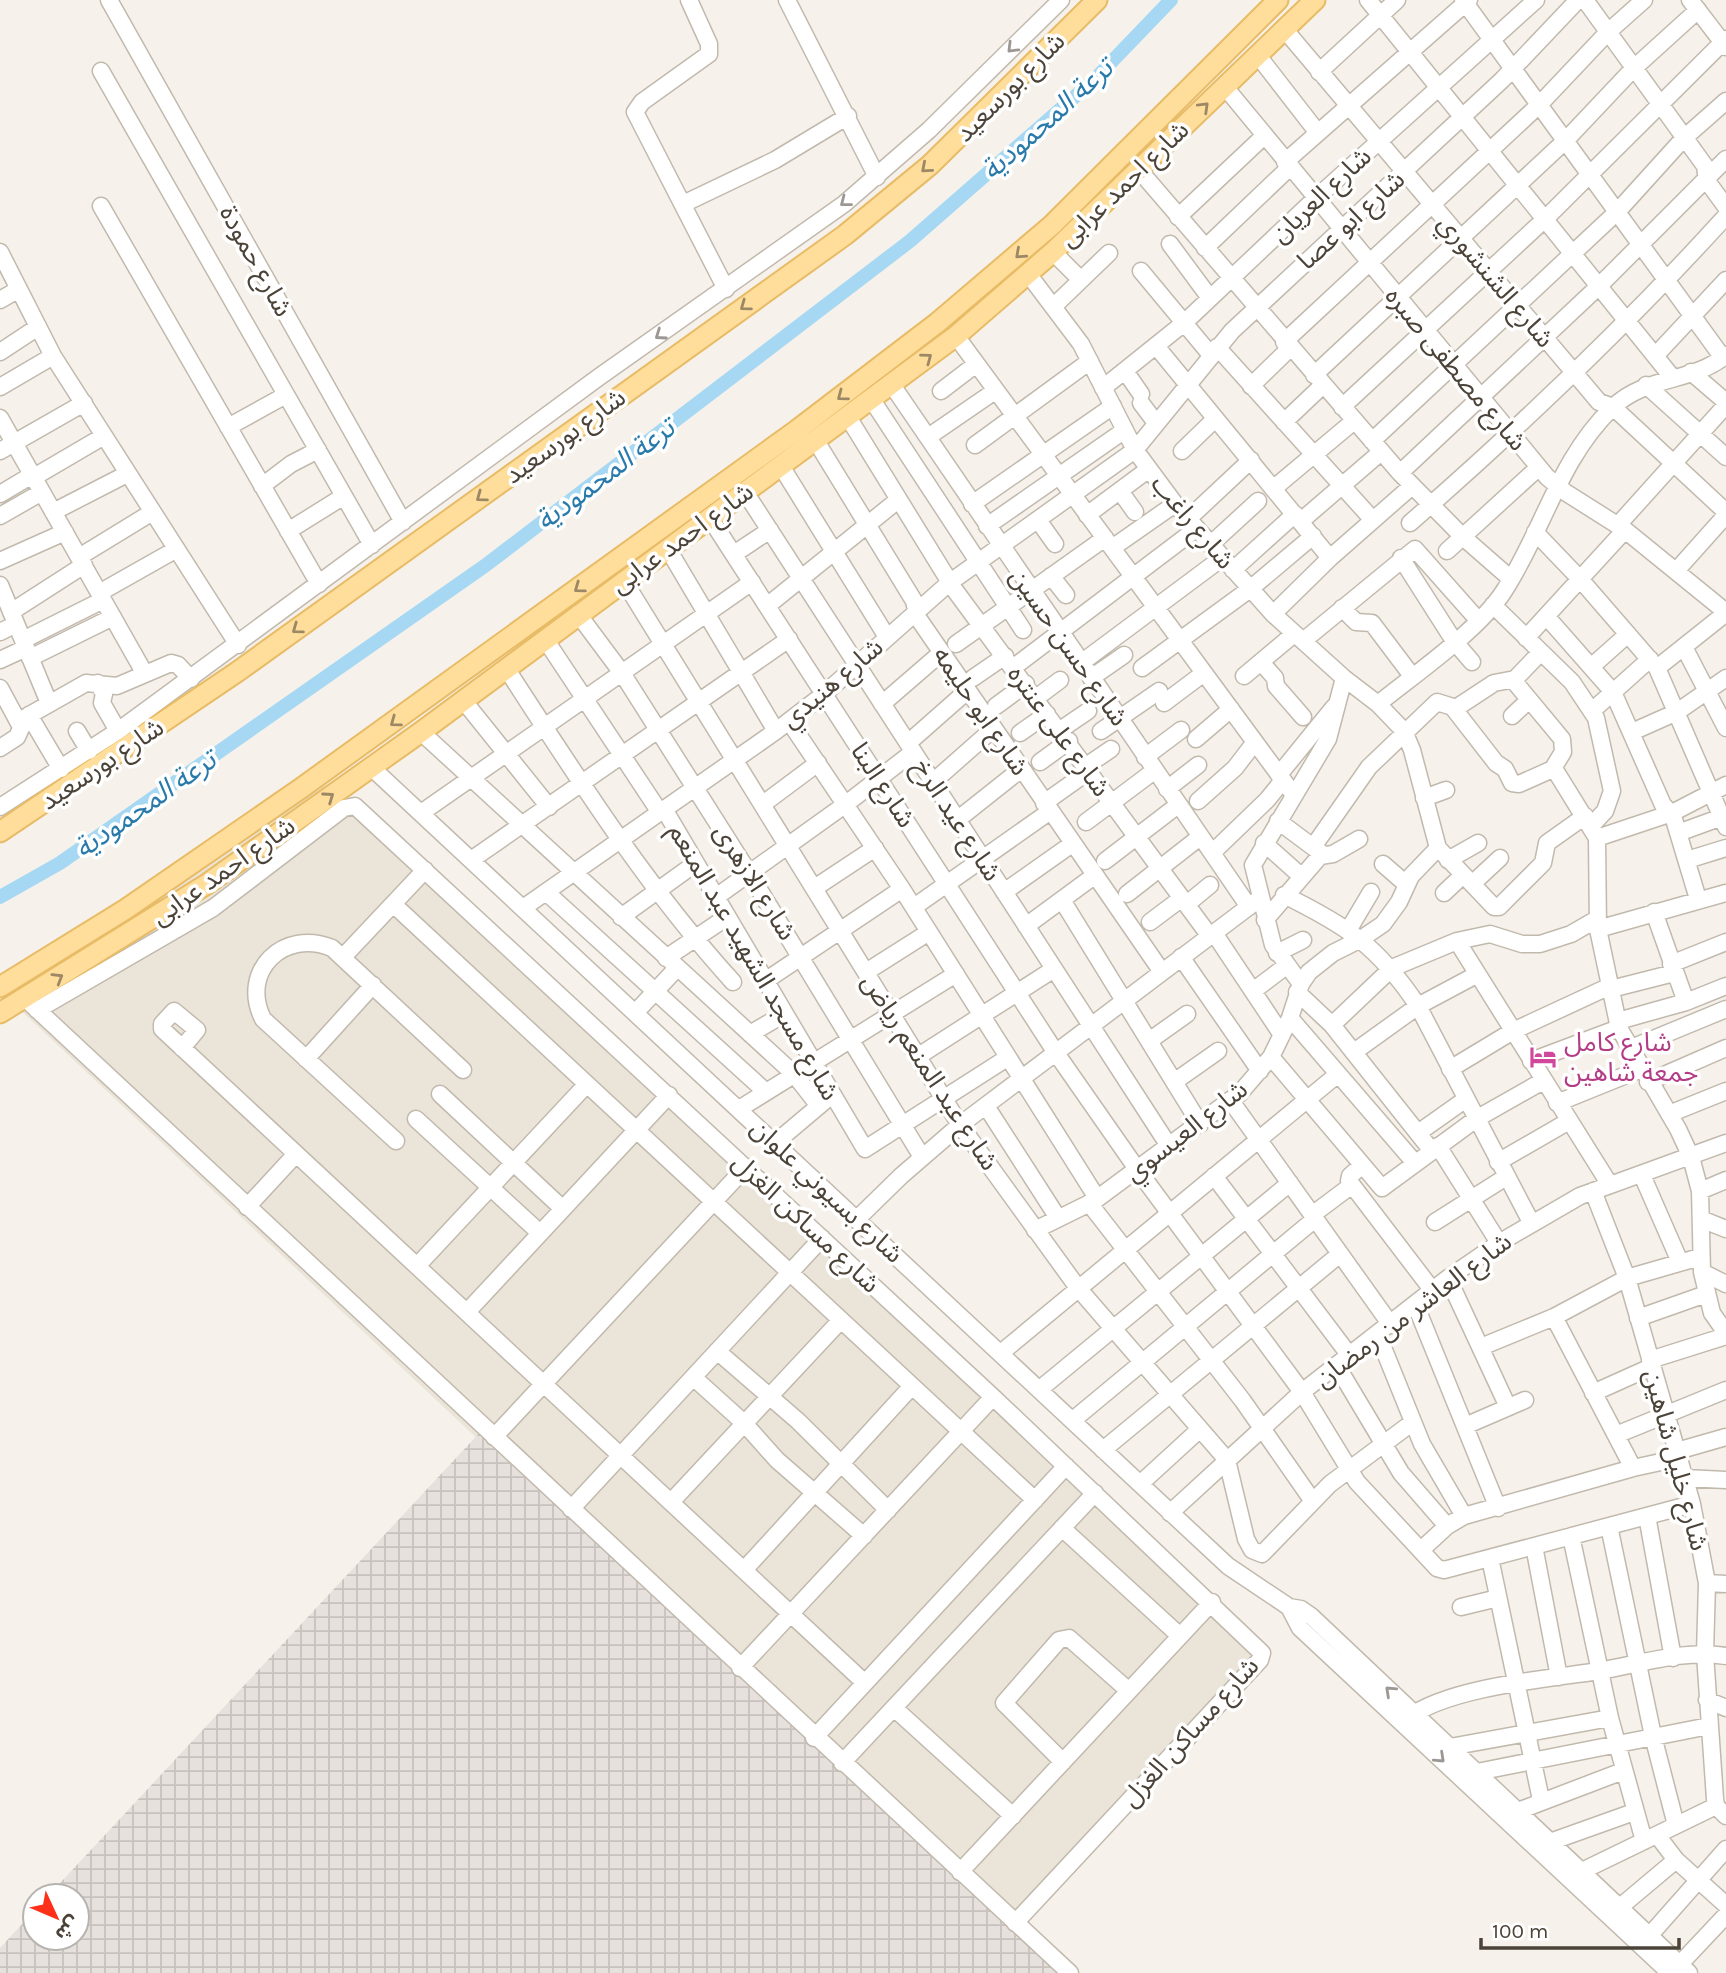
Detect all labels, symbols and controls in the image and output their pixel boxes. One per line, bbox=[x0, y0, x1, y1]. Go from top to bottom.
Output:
street label: شارع بورسعيد bbox=[949, 26, 1073, 150]
one-way arrow bbox=[1008, 40, 1020, 52]
water label: ترعة المحمودية bbox=[975, 49, 1122, 187]
one-way arrow bbox=[1196, 102, 1209, 115]
street label: شارع احمد عرابى bbox=[1053, 114, 1197, 256]
street label: شارع العريان bbox=[1264, 141, 1380, 252]
one-way arrow bbox=[921, 160, 934, 172]
street label: شارع ابو عصا bbox=[1291, 164, 1413, 279]
one-way arrow bbox=[841, 194, 853, 207]
street label: شارع حمودة bbox=[210, 200, 299, 323]
street label: شارع الشنشوري bbox=[1428, 208, 1561, 357]
one-way arrow bbox=[1015, 246, 1028, 258]
street label: شارع مصطفى صبره bbox=[1376, 281, 1533, 459]
one-way arrow bbox=[741, 298, 753, 310]
one-way arrow bbox=[655, 327, 668, 339]
one-way arrow bbox=[920, 354, 932, 367]
street label: شارع بورسعيد bbox=[498, 382, 633, 493]
one-way arrow bbox=[837, 387, 849, 400]
water label: ترعة المحمودية bbox=[529, 409, 684, 537]
street label: شارع راغب bbox=[1142, 469, 1241, 577]
street label: شارع احمد عرابى bbox=[605, 476, 761, 602]
one-way arrow bbox=[476, 488, 489, 501]
street label: شارع حسن حسين bbox=[1001, 562, 1135, 734]
one-way arrow bbox=[574, 580, 587, 592]
one-way arrow bbox=[292, 621, 305, 634]
street label: شارع هنيدي bbox=[775, 631, 892, 738]
street label: شارع ابو حليمه bbox=[924, 641, 1036, 783]
street label: شارع على عنتره bbox=[999, 659, 1117, 804]
street label: شارع بورسعيد bbox=[34, 711, 171, 819]
one-way arrow bbox=[390, 713, 403, 726]
street label: شارع البنا bbox=[842, 737, 922, 835]
water label: ترعة المحمودية bbox=[68, 741, 225, 865]
street label: شارع عيد الرخ bbox=[903, 753, 1008, 889]
one-way arrow bbox=[321, 793, 334, 805]
street label: شارع احمد عرابى bbox=[145, 810, 303, 934]
street label: شارع مسجد الشهيد عبد المنعم bbox=[659, 818, 846, 1108]
street label: شارع الازهرى bbox=[704, 818, 803, 948]
street label: شارع عبد المنعم رياض bbox=[852, 968, 1005, 1178]
one-way arrow bbox=[51, 973, 64, 986]
place label: شارع كامل جمعة شاهين bbox=[1564, 1027, 1698, 1088]
hotel icon: شارع كامل جمعة شاهين bbox=[1528, 1042, 1558, 1072]
street label: شارع العيسوي bbox=[1118, 1073, 1256, 1192]
street label: شارع بسيوني علوان bbox=[742, 1112, 910, 1273]
street label: شارع مساكن الغزل bbox=[724, 1147, 886, 1302]
street label: شارع العاشر من رمضان bbox=[1308, 1226, 1519, 1397]
street label: شارع خليل شاهين bbox=[1634, 1366, 1715, 1555]
street label: شارع مساكن الغزل bbox=[1115, 1651, 1268, 1815]
one-way arrow bbox=[1385, 1686, 1398, 1699]
one-way arrow bbox=[1432, 1750, 1445, 1763]
north arrow bbox=[21, 1882, 91, 1952]
scale bar bbox=[1481, 1906, 1679, 1950]
text: ش bbox=[51, 1911, 84, 1945]
text: 100 m bbox=[1492, 1919, 1549, 1943]

